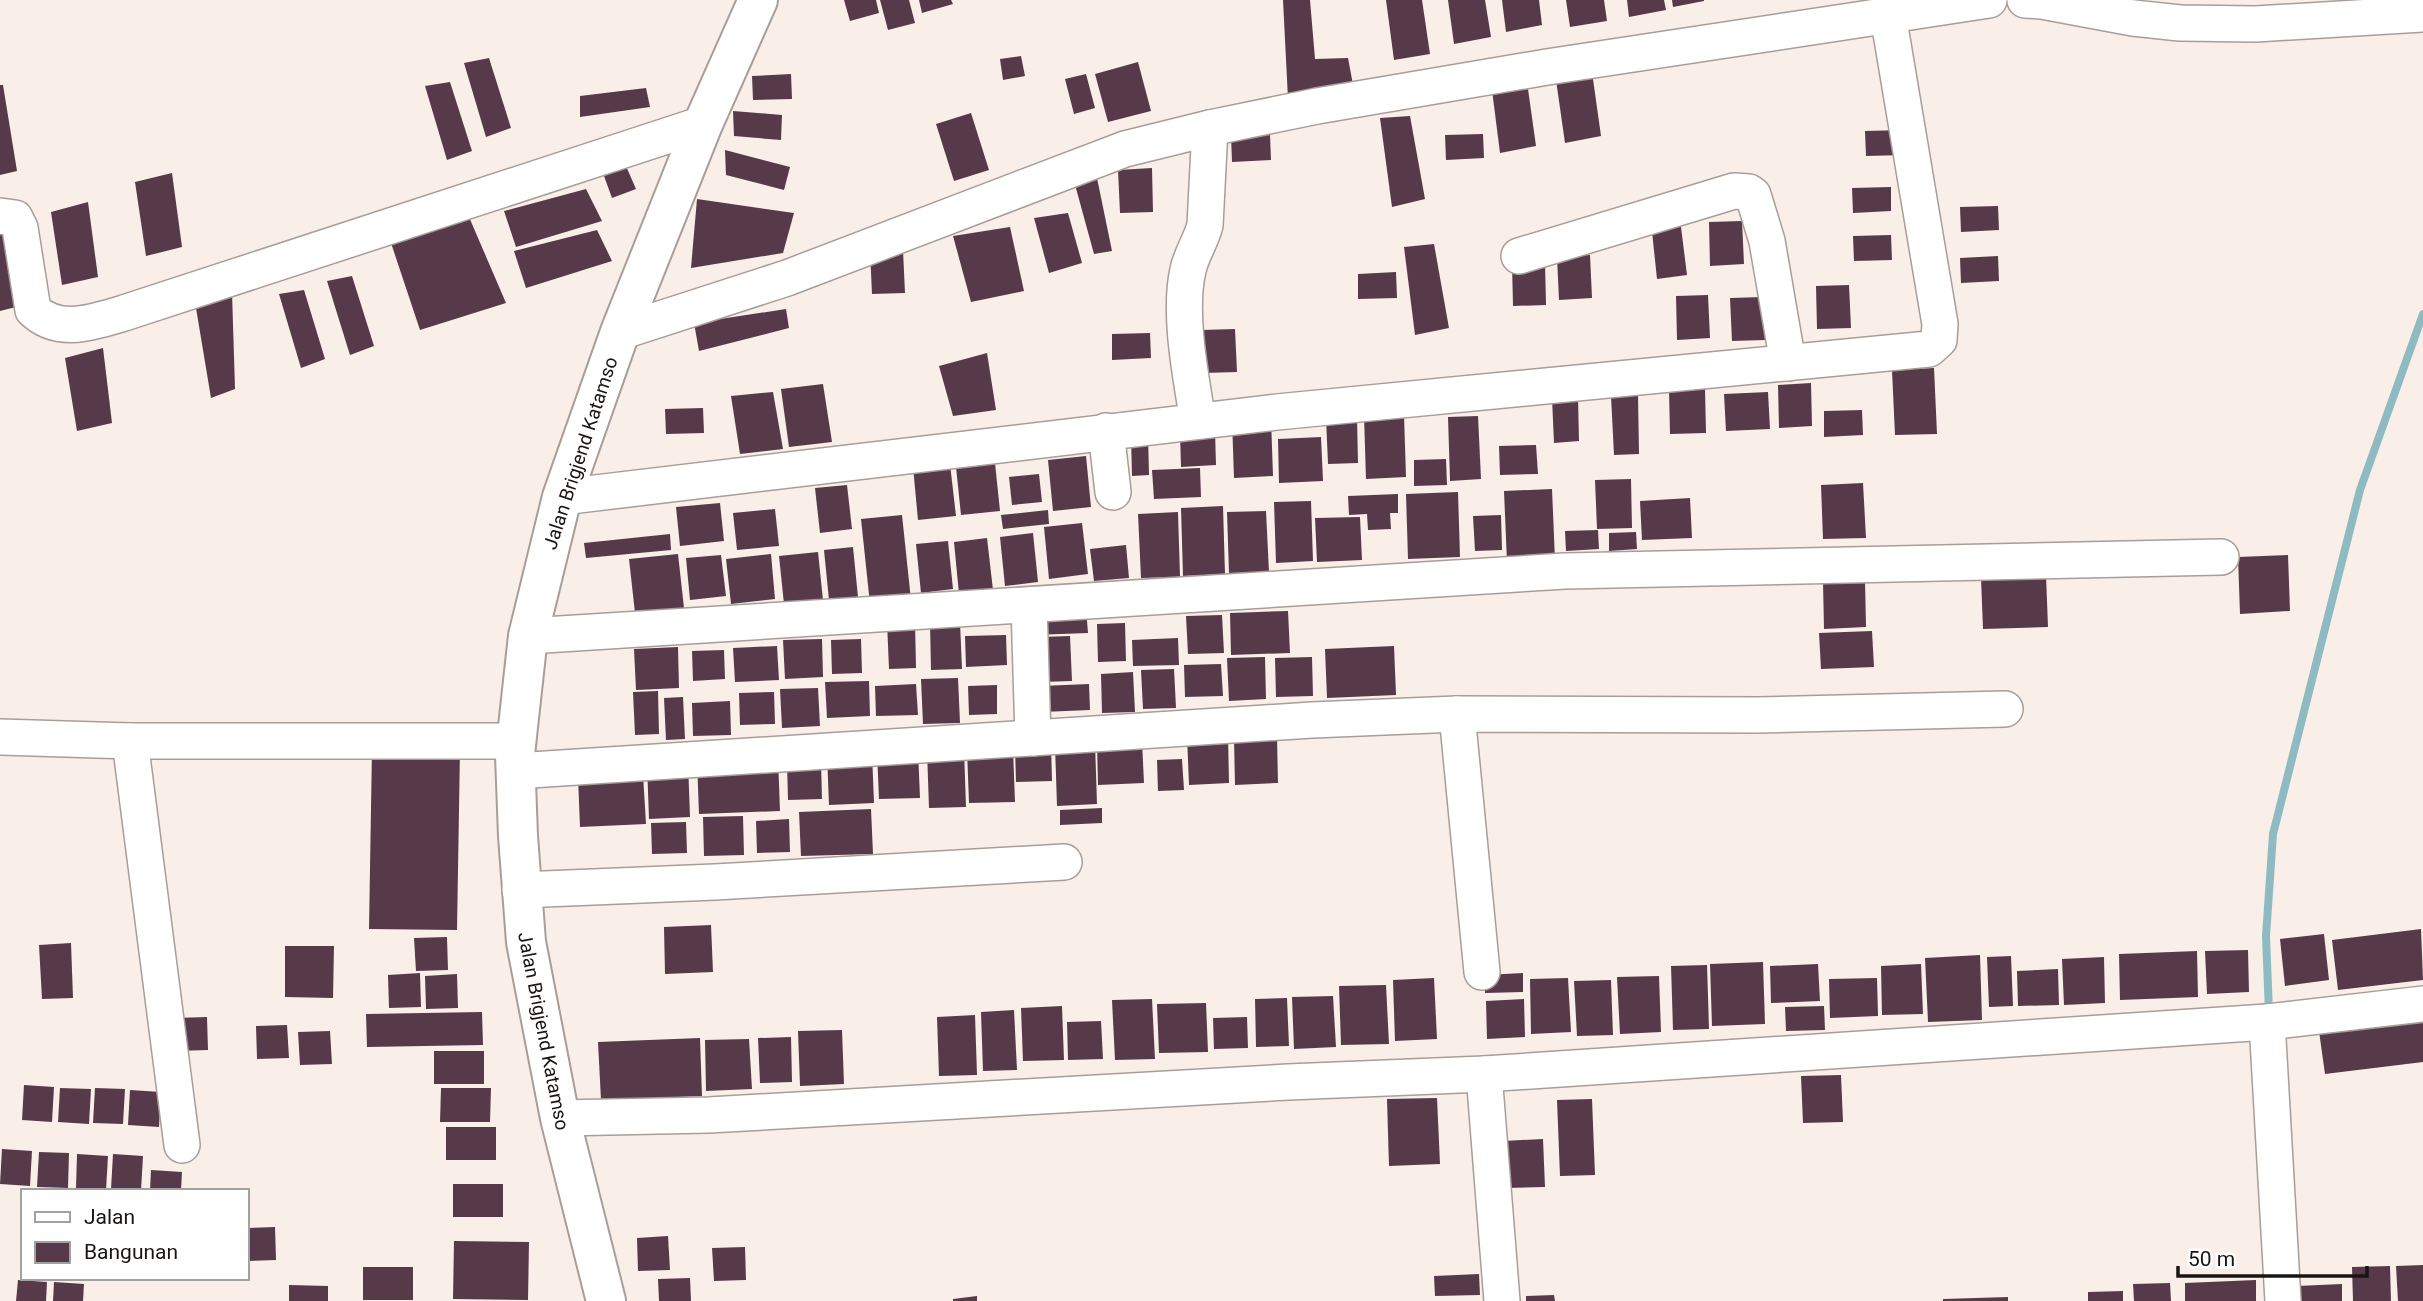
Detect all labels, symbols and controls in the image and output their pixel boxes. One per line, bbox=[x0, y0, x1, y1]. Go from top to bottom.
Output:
street label: Jalan Brigjend Katamso bbox=[538, 354, 623, 552]
street label: Jalan Brigjend Katamso bbox=[513, 930, 574, 1132]
legend bbox=[21, 1189, 248, 1280]
text: Jalan bbox=[84, 1205, 135, 1229]
scale bar bbox=[2178, 1234, 2367, 1278]
text: Bangunan bbox=[84, 1240, 178, 1264]
text: 50 m bbox=[2188, 1247, 2235, 1271]

